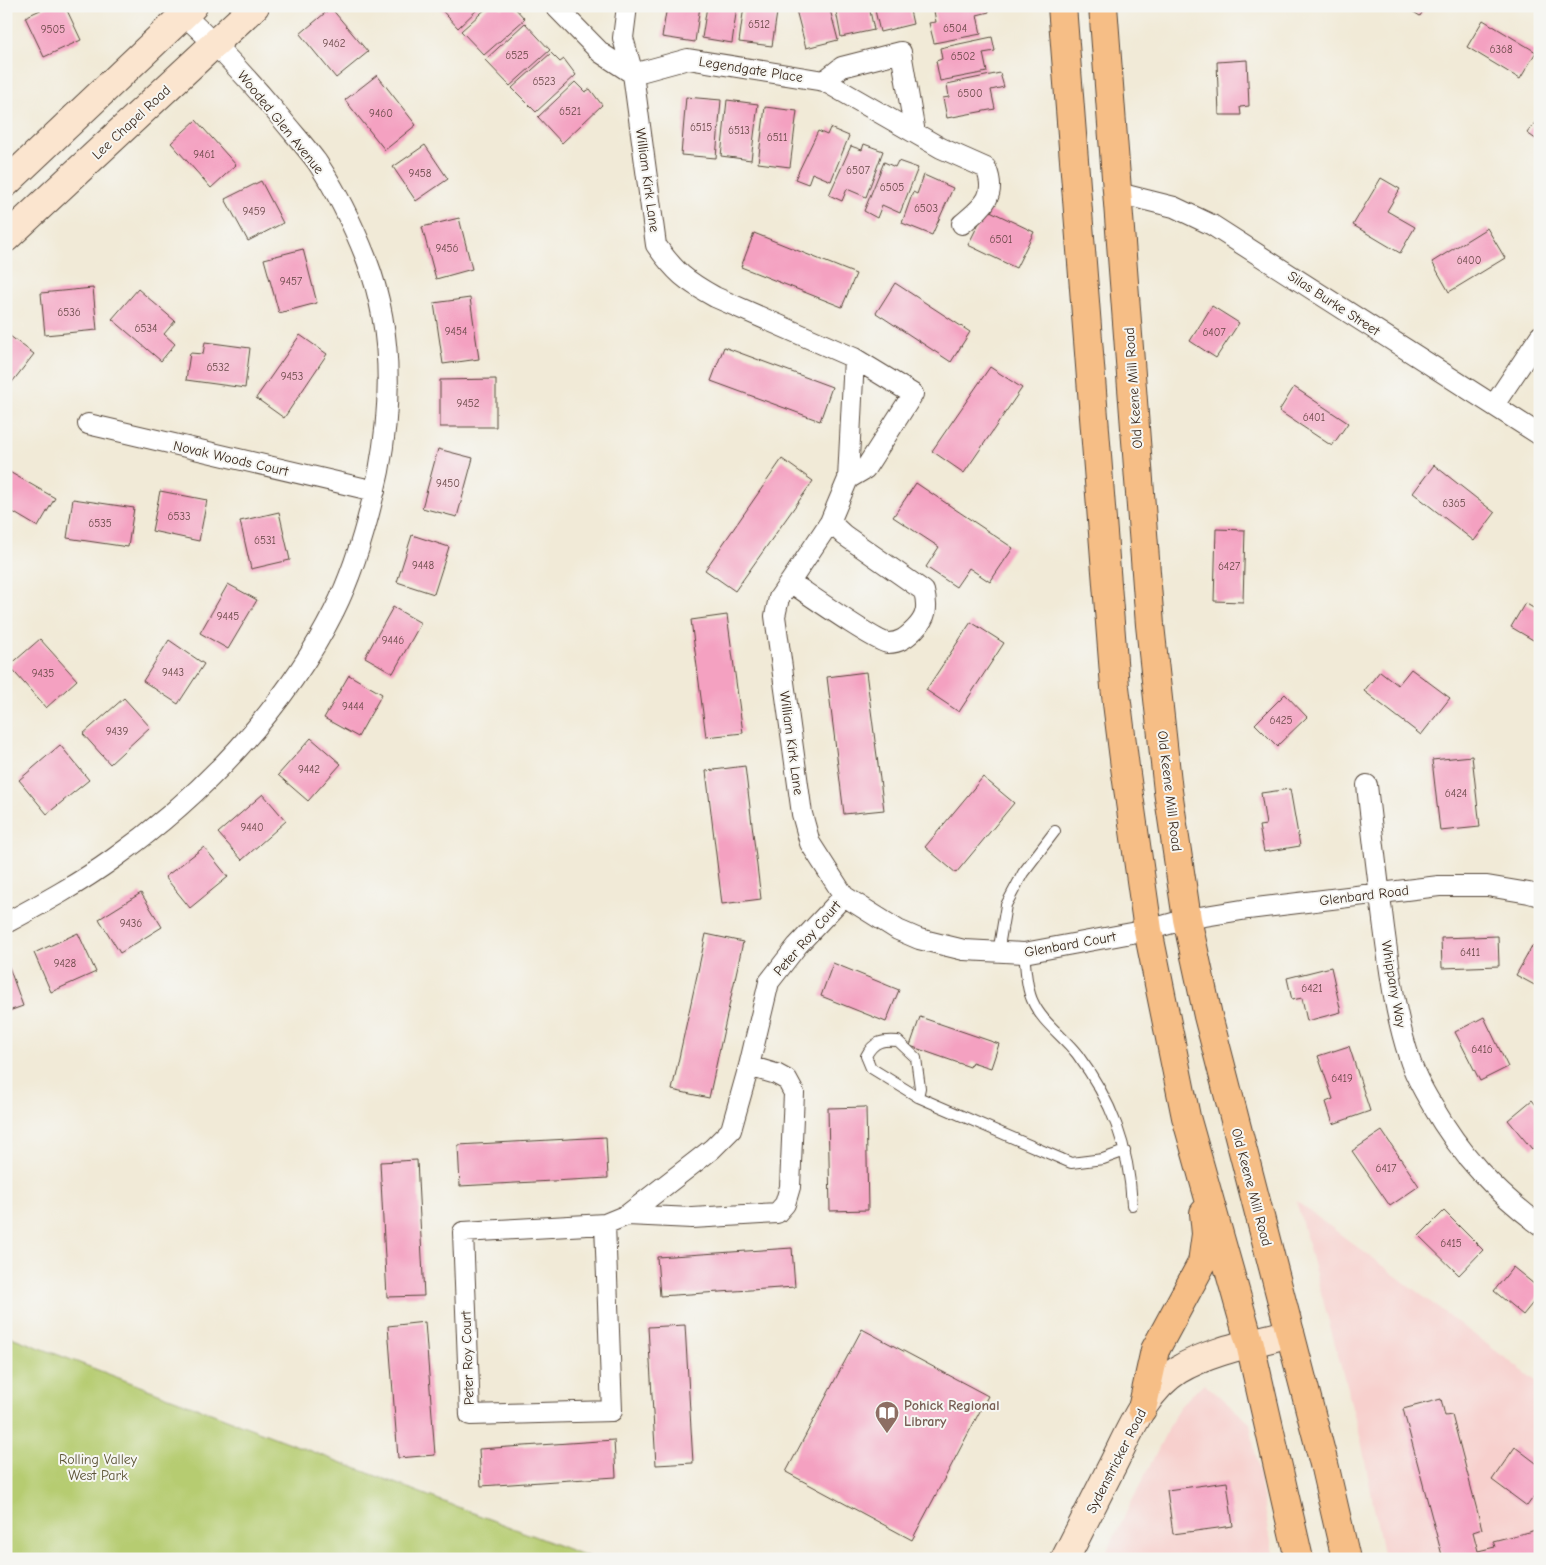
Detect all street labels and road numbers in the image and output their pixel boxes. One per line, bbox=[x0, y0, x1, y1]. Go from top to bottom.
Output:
street label: Legendgate Place bbox=[698, 53, 804, 86]
street label: Wooded Glen Avenue bbox=[234, 67, 328, 177]
street label: Lee Chapel Road bbox=[89, 82, 174, 163]
street label: William Kirk Lane bbox=[632, 127, 663, 233]
street label: Silas Burke Street bbox=[1285, 267, 1384, 340]
street label: Old Keene Mill Road bbox=[1121, 327, 1146, 449]
street label: Novak Woods Court bbox=[172, 437, 291, 480]
street label: William Kirk Lane bbox=[776, 690, 807, 796]
street label: Old Keene Mill Road bbox=[1154, 730, 1185, 852]
street label: Glenbard Road bbox=[1318, 882, 1410, 909]
street label: Peter Roy Court bbox=[770, 896, 845, 979]
street label: Glenbard Court bbox=[1023, 928, 1118, 961]
street label: Whippany Way bbox=[1377, 939, 1410, 1030]
street label: Old Keene Mill Road bbox=[1228, 1126, 1275, 1248]
street label: Peter Roy Court bbox=[457, 1310, 478, 1405]
street label: Sydenstricker Road bbox=[1083, 1406, 1150, 1516]

